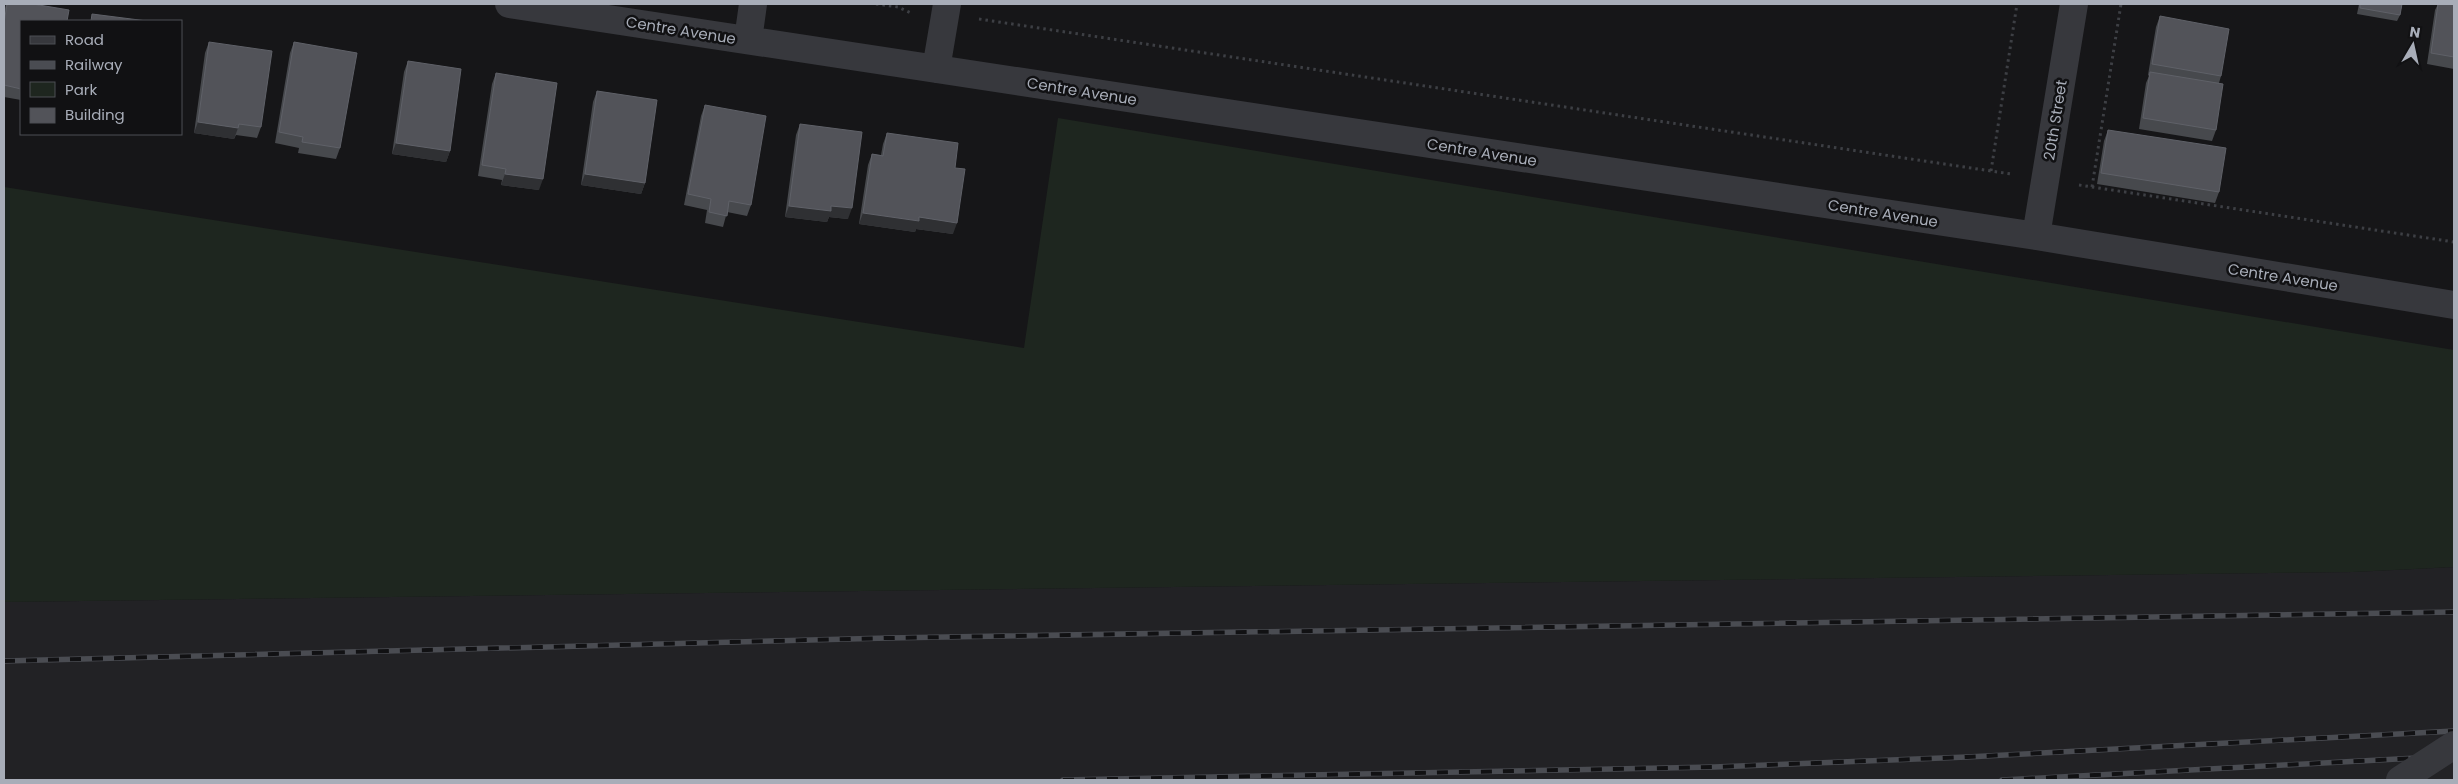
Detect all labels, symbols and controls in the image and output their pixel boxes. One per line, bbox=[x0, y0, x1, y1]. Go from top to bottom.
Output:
street label: Centre Avenue bbox=[624, 11, 738, 49]
legend bbox=[20, 20, 182, 135]
north arrow bbox=[2388, 20, 2438, 70]
text: N bbox=[2408, 21, 2422, 43]
text: Road bbox=[65, 29, 104, 50]
text: Railway bbox=[65, 54, 123, 75]
street label: Centre Avenue bbox=[1025, 72, 1139, 110]
street label: 20th Street bbox=[2038, 78, 2072, 162]
text: Park bbox=[65, 79, 97, 100]
text: Building bbox=[65, 104, 125, 125]
street label: Centre Avenue bbox=[1425, 133, 1539, 171]
street label: Centre Avenue bbox=[1826, 194, 1940, 232]
street label: Centre Avenue bbox=[2226, 258, 2340, 296]

